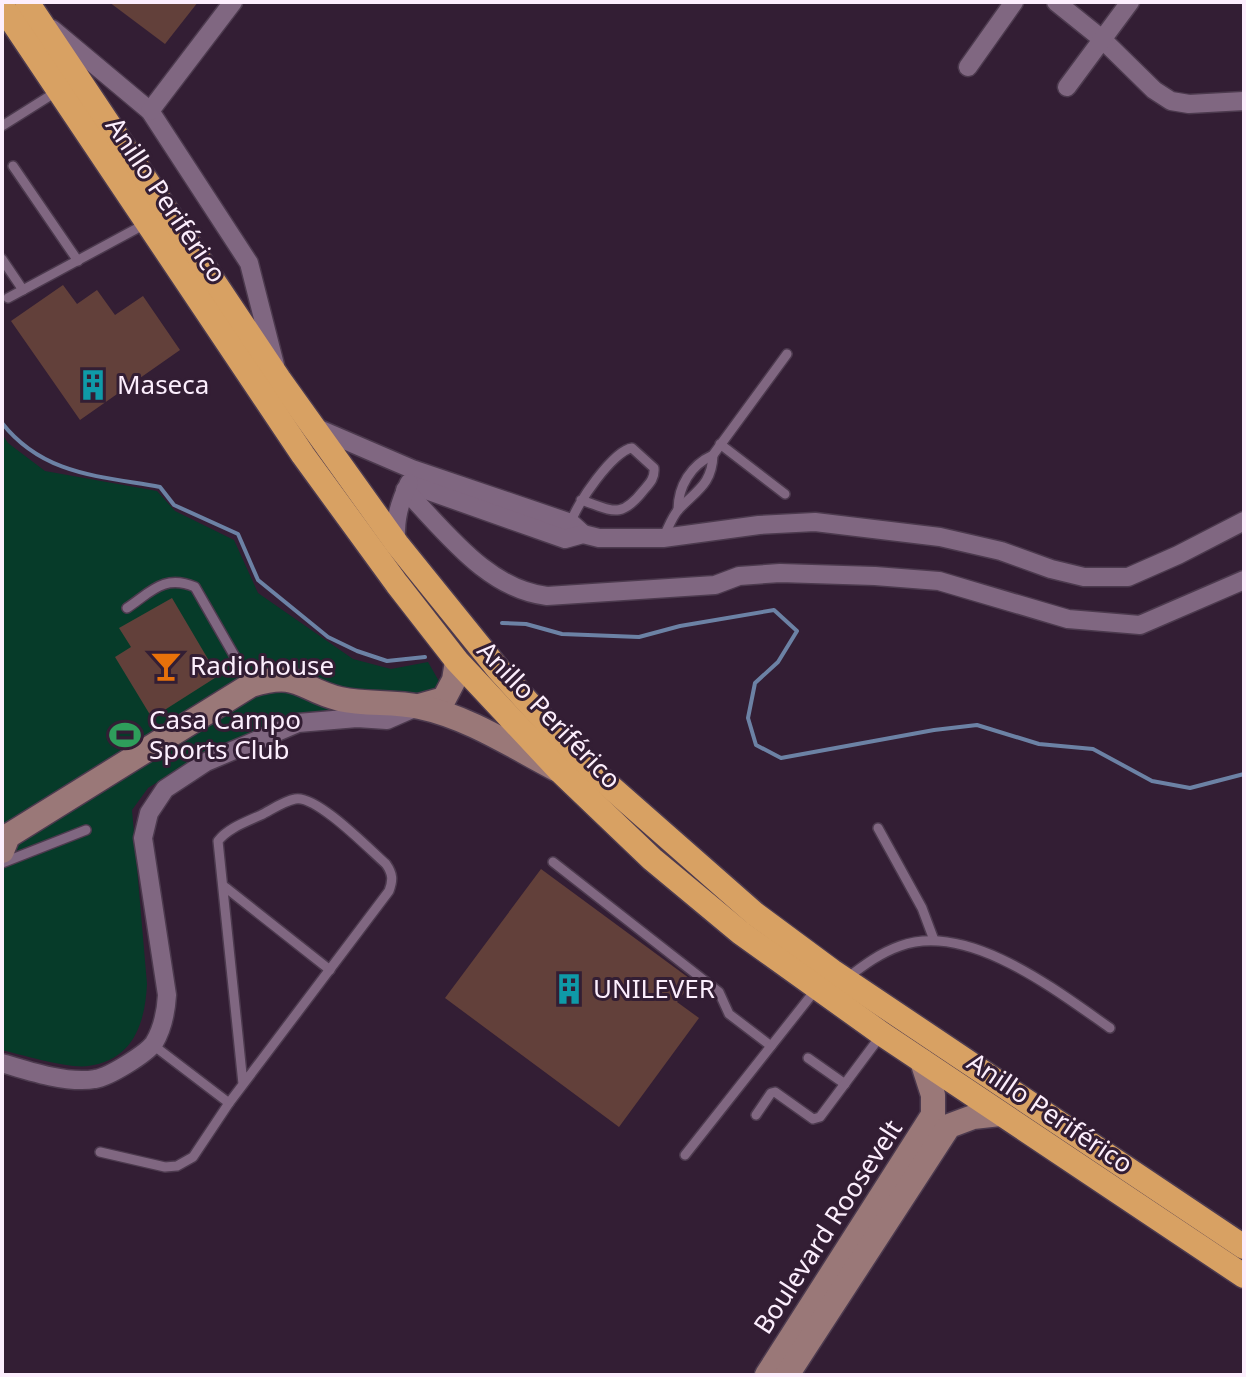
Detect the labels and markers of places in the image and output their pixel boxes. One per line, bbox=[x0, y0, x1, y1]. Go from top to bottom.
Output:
place label: Maseca bbox=[117, 366, 209, 402]
building icon: Maseca bbox=[76, 368, 110, 402]
place label: Radiohouse bbox=[190, 647, 334, 683]
bar icon: Radiohouse bbox=[149, 649, 183, 683]
place label: Casa Campo Sports Club bbox=[149, 701, 301, 767]
sports icon: Casa Campo Sports Club bbox=[108, 718, 142, 752]
place label: UNILEVER bbox=[593, 970, 715, 1006]
building icon: UNILEVER bbox=[552, 972, 586, 1006]

